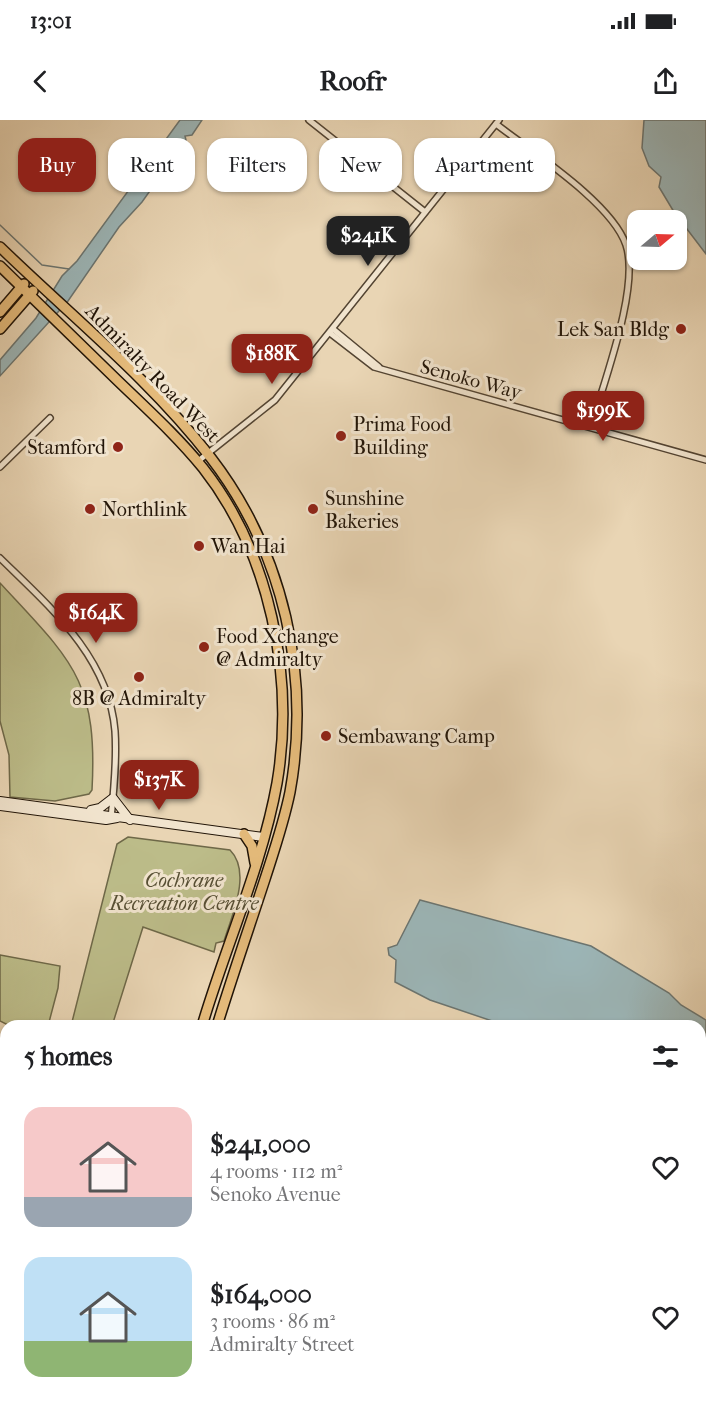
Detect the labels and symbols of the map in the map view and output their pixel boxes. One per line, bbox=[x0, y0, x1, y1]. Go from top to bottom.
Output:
north arrow bbox=[627, 210, 687, 270]
pin: $241K bbox=[326, 216, 410, 267]
street label: Admiralty Road West bbox=[80, 299, 225, 447]
place label: Lek San Bldg bbox=[557, 318, 669, 341]
marker: Lek San Bldg bbox=[674, 322, 688, 336]
pin: $188K bbox=[230, 334, 314, 385]
street label: Senoko Way bbox=[418, 355, 525, 404]
pin: $199K bbox=[561, 391, 645, 442]
place label: Prima Food Building bbox=[353, 413, 453, 459]
marker: Prima Food Building bbox=[334, 429, 348, 443]
place label: Stamford bbox=[27, 436, 107, 459]
marker: Stamford bbox=[111, 440, 125, 454]
place label: Sunshine Bakeries bbox=[325, 487, 404, 533]
place label: Northlink bbox=[102, 498, 188, 521]
marker: Northlink bbox=[83, 502, 97, 516]
marker: Sunshine Bakeries bbox=[306, 502, 320, 516]
place label: Wan Hai bbox=[210, 535, 285, 558]
marker: Wan Hai bbox=[192, 539, 206, 553]
pin: $164K bbox=[54, 593, 138, 644]
place label: Food Xchange @ Admiralty bbox=[216, 625, 339, 671]
marker: Food Xchange @ Admiralty bbox=[197, 640, 211, 654]
marker: 8B @ Admiralty bbox=[132, 670, 146, 684]
place label: 8B @ Admiralty bbox=[72, 687, 207, 710]
place label: Sembawang Camp bbox=[338, 725, 495, 748]
marker: Sembawang Camp bbox=[319, 729, 333, 743]
pin: $137K bbox=[117, 760, 201, 811]
park label: Cochrane Recreation Centre bbox=[107, 869, 260, 915]

